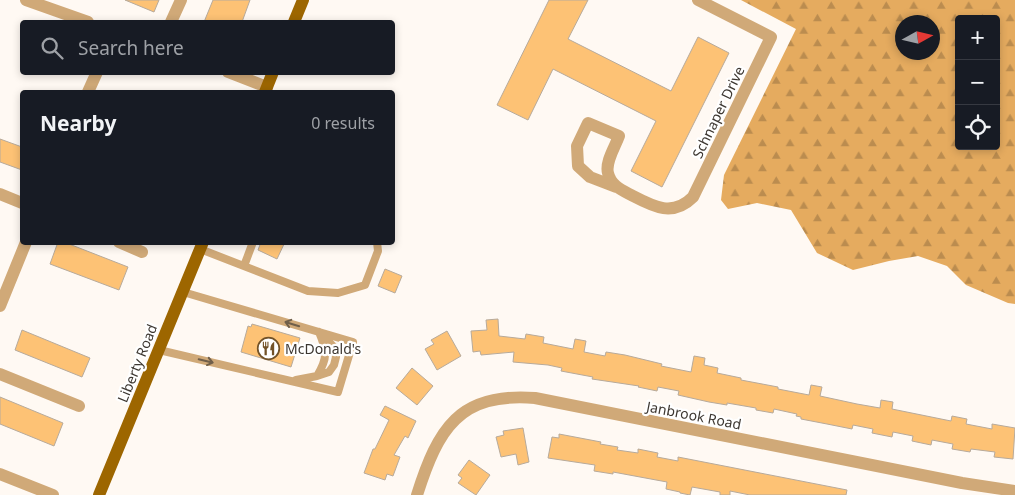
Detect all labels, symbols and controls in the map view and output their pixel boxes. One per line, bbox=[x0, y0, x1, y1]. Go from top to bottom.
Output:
north arrow bbox=[895, 15, 940, 60]
map controls bbox=[955, 15, 1000, 150]
button: + bbox=[955, 15, 1000, 60]
search box bbox=[20, 20, 395, 75]
icon: search bbox=[38, 34, 66, 62]
text: Search here bbox=[78, 35, 184, 61]
button: − bbox=[955, 60, 1000, 105]
street label: Schnaper Drive bbox=[688, 63, 749, 161]
button: locate bbox=[955, 105, 1000, 150]
text: Nearby bbox=[40, 109, 116, 137]
text: 0 results bbox=[311, 112, 375, 134]
one-way arrow bbox=[285, 319, 301, 329]
street label: Liberty Road bbox=[113, 321, 161, 405]
restaurant icon: McDonald's bbox=[257, 336, 281, 360]
place label: McDonald's bbox=[285, 339, 362, 358]
one-way arrow bbox=[198, 357, 214, 366]
street label: Janbrook Road bbox=[643, 396, 743, 433]

